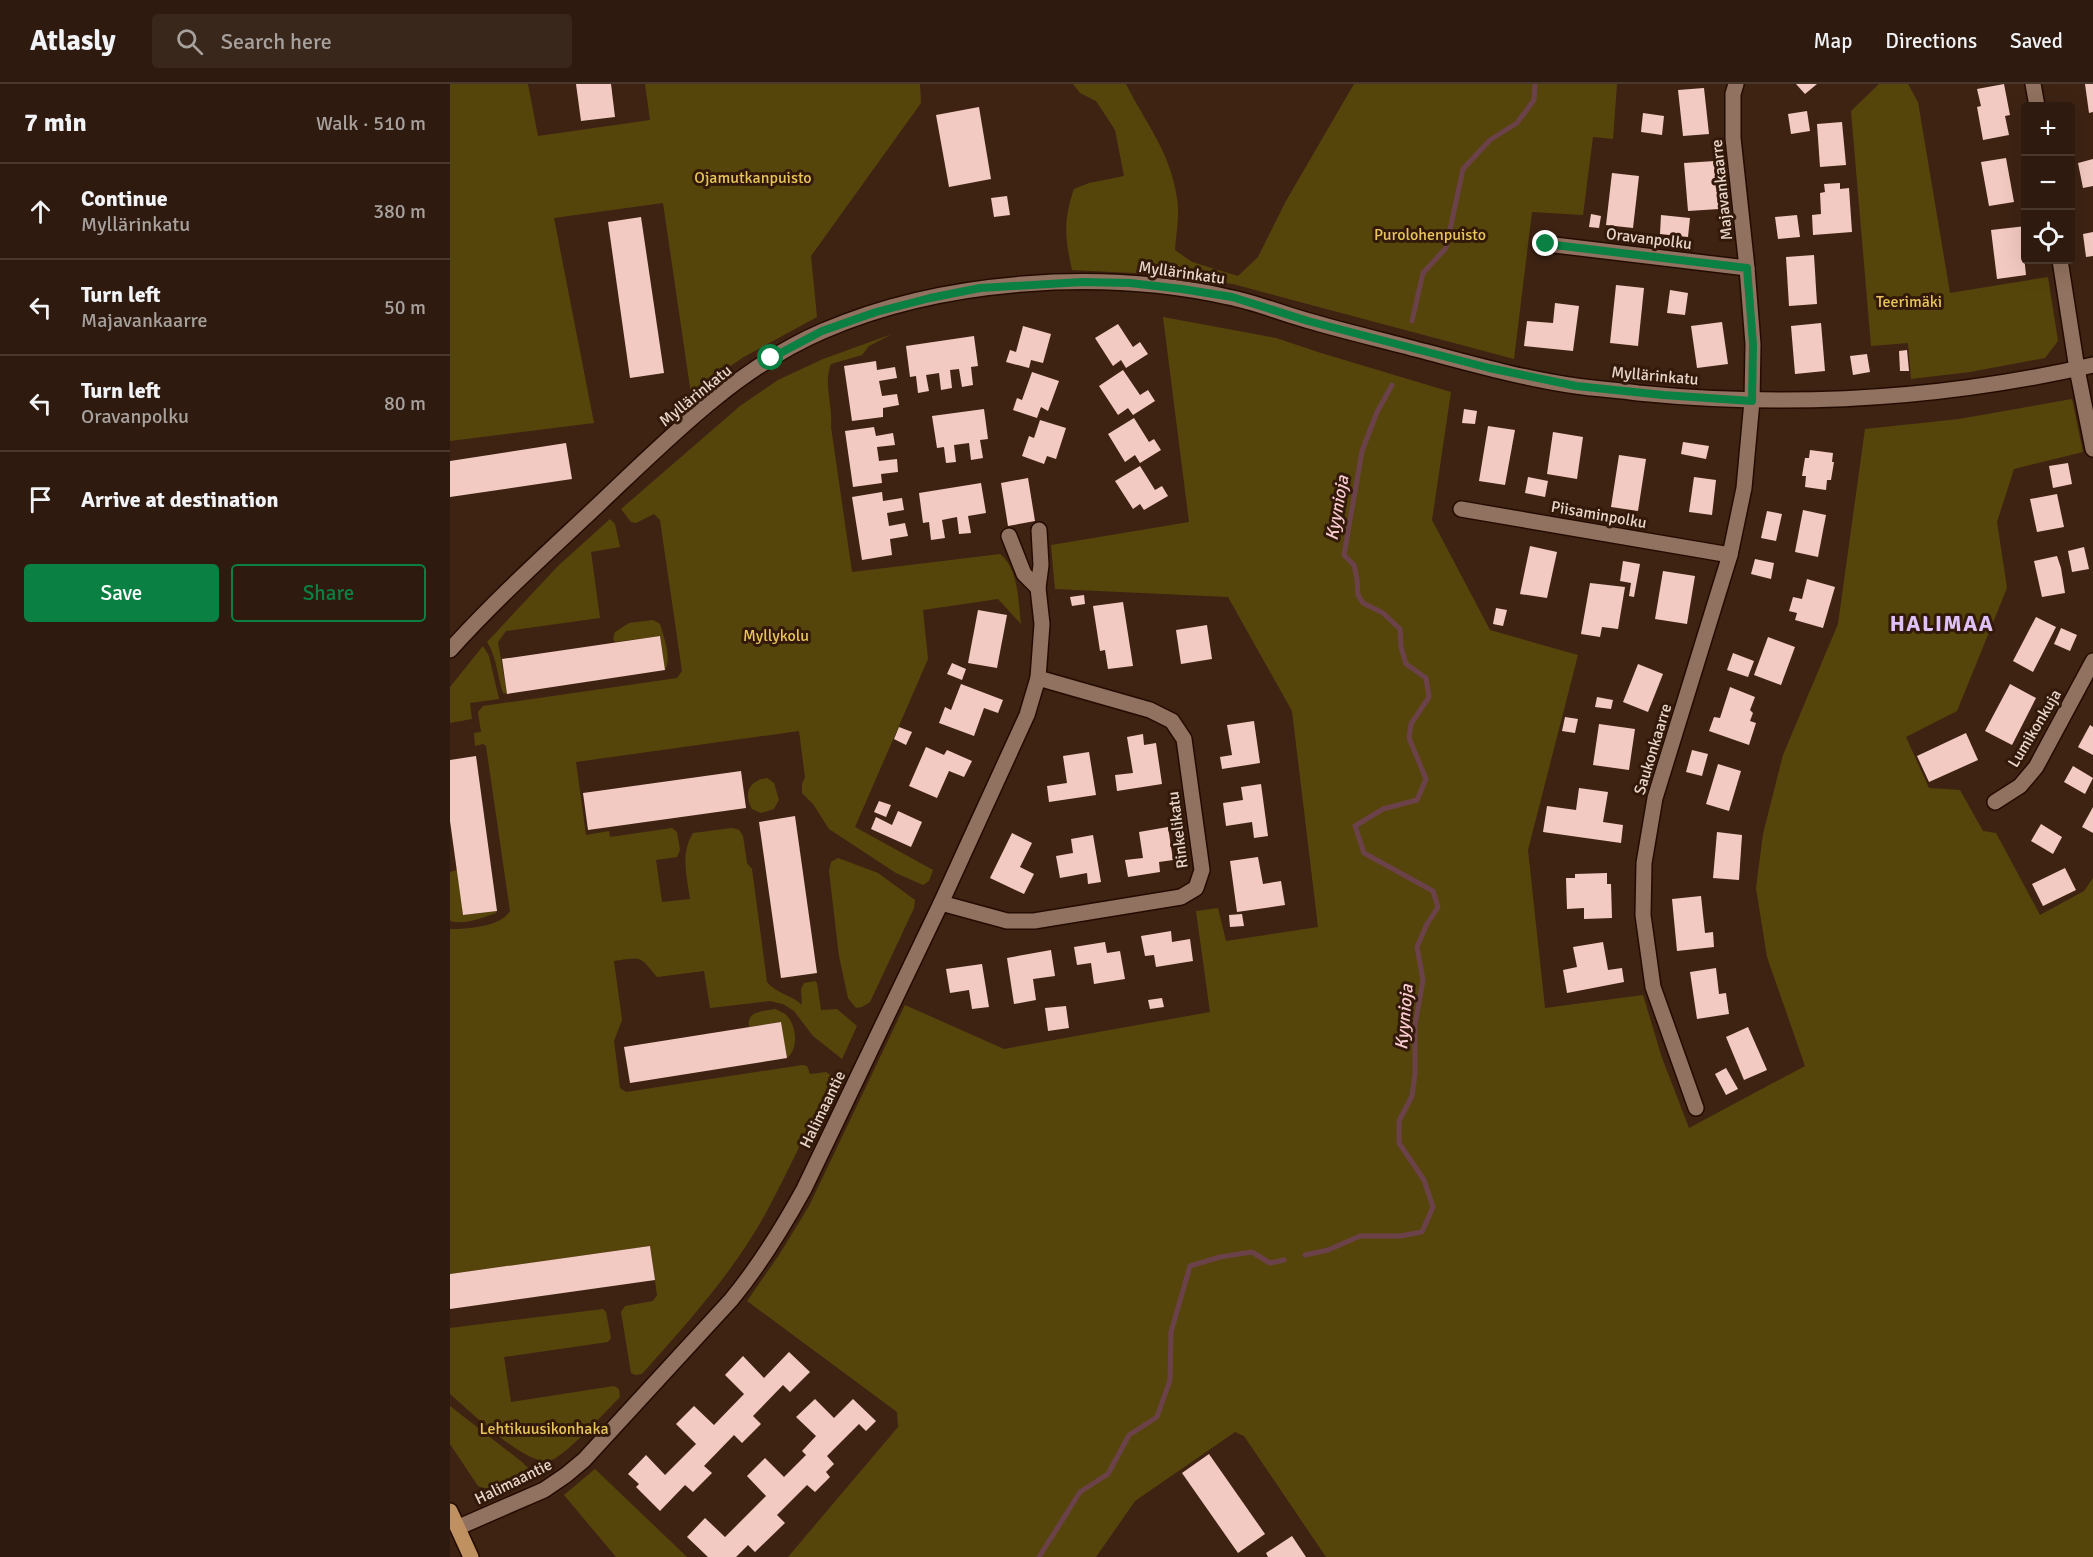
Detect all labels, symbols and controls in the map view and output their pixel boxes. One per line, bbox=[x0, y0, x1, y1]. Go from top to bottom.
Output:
search box bbox=[152, 14, 572, 68]
text: Atlasly bbox=[30, 24, 116, 58]
icon: search bbox=[173, 25, 206, 58]
text: Search here bbox=[221, 28, 332, 55]
text: Map bbox=[1814, 28, 1852, 54]
text: Directions bbox=[1885, 28, 1977, 54]
text: Saved bbox=[2010, 28, 2063, 54]
map controls bbox=[2021, 102, 2075, 264]
button: + bbox=[2021, 102, 2075, 156]
text: 7 min bbox=[24, 107, 87, 139]
text: Walk · 510 m bbox=[316, 111, 426, 136]
street label: Majavankaarre bbox=[1707, 139, 1737, 241]
button: − bbox=[2021, 156, 2075, 210]
park label: Ojamutkanpuisto bbox=[694, 168, 812, 188]
text: Continue bbox=[81, 185, 168, 212]
icon: ahead bbox=[24, 195, 57, 228]
text: 380 m bbox=[373, 199, 426, 224]
button: locate bbox=[2021, 210, 2075, 264]
text: Myllärinkatu bbox=[81, 212, 190, 237]
street label: Oravanpolku bbox=[1605, 224, 1693, 254]
park label: Purolohenpuisto bbox=[1374, 225, 1486, 245]
route end bbox=[1532, 230, 1558, 256]
street label: Myllärinkatu bbox=[1137, 257, 1226, 289]
text: Turn left bbox=[81, 281, 161, 308]
icon: left bbox=[24, 291, 57, 324]
park label: Teerimäki bbox=[1876, 292, 1942, 312]
text: 50 m bbox=[384, 295, 426, 320]
text: Majavankaarre bbox=[81, 308, 208, 333]
route start bbox=[757, 344, 783, 370]
street label: Myllärinkatu bbox=[655, 361, 736, 431]
street label: Myllärinkatu bbox=[1611, 362, 1699, 390]
text: Turn left bbox=[81, 377, 161, 404]
icon: left bbox=[24, 387, 57, 420]
text: 80 m bbox=[384, 391, 426, 416]
text: Oravanpolku bbox=[81, 404, 189, 429]
water label: Kyynioja bbox=[1320, 473, 1354, 542]
icon: arrive bbox=[24, 483, 57, 516]
text: Arrive at destination bbox=[81, 486, 278, 513]
street label: Piisaminpolku bbox=[1549, 497, 1648, 533]
button: Save bbox=[24, 564, 219, 622]
button: Share bbox=[231, 564, 426, 622]
district label: HALIMAA bbox=[1890, 610, 1994, 637]
park label: Myllykolu bbox=[743, 626, 809, 646]
street label: Lumikonkuja bbox=[2004, 686, 2066, 771]
street label: Saukonkaarre bbox=[1630, 701, 1676, 797]
street label: Rinkelikatu bbox=[1163, 790, 1193, 870]
water label: Kyynioja bbox=[1390, 983, 1418, 1051]
street label: Halimaantie bbox=[796, 1067, 850, 1151]
park label: Lehtikuusikonhaka bbox=[479, 1419, 609, 1439]
street label: Halimaantie bbox=[471, 1455, 555, 1509]

